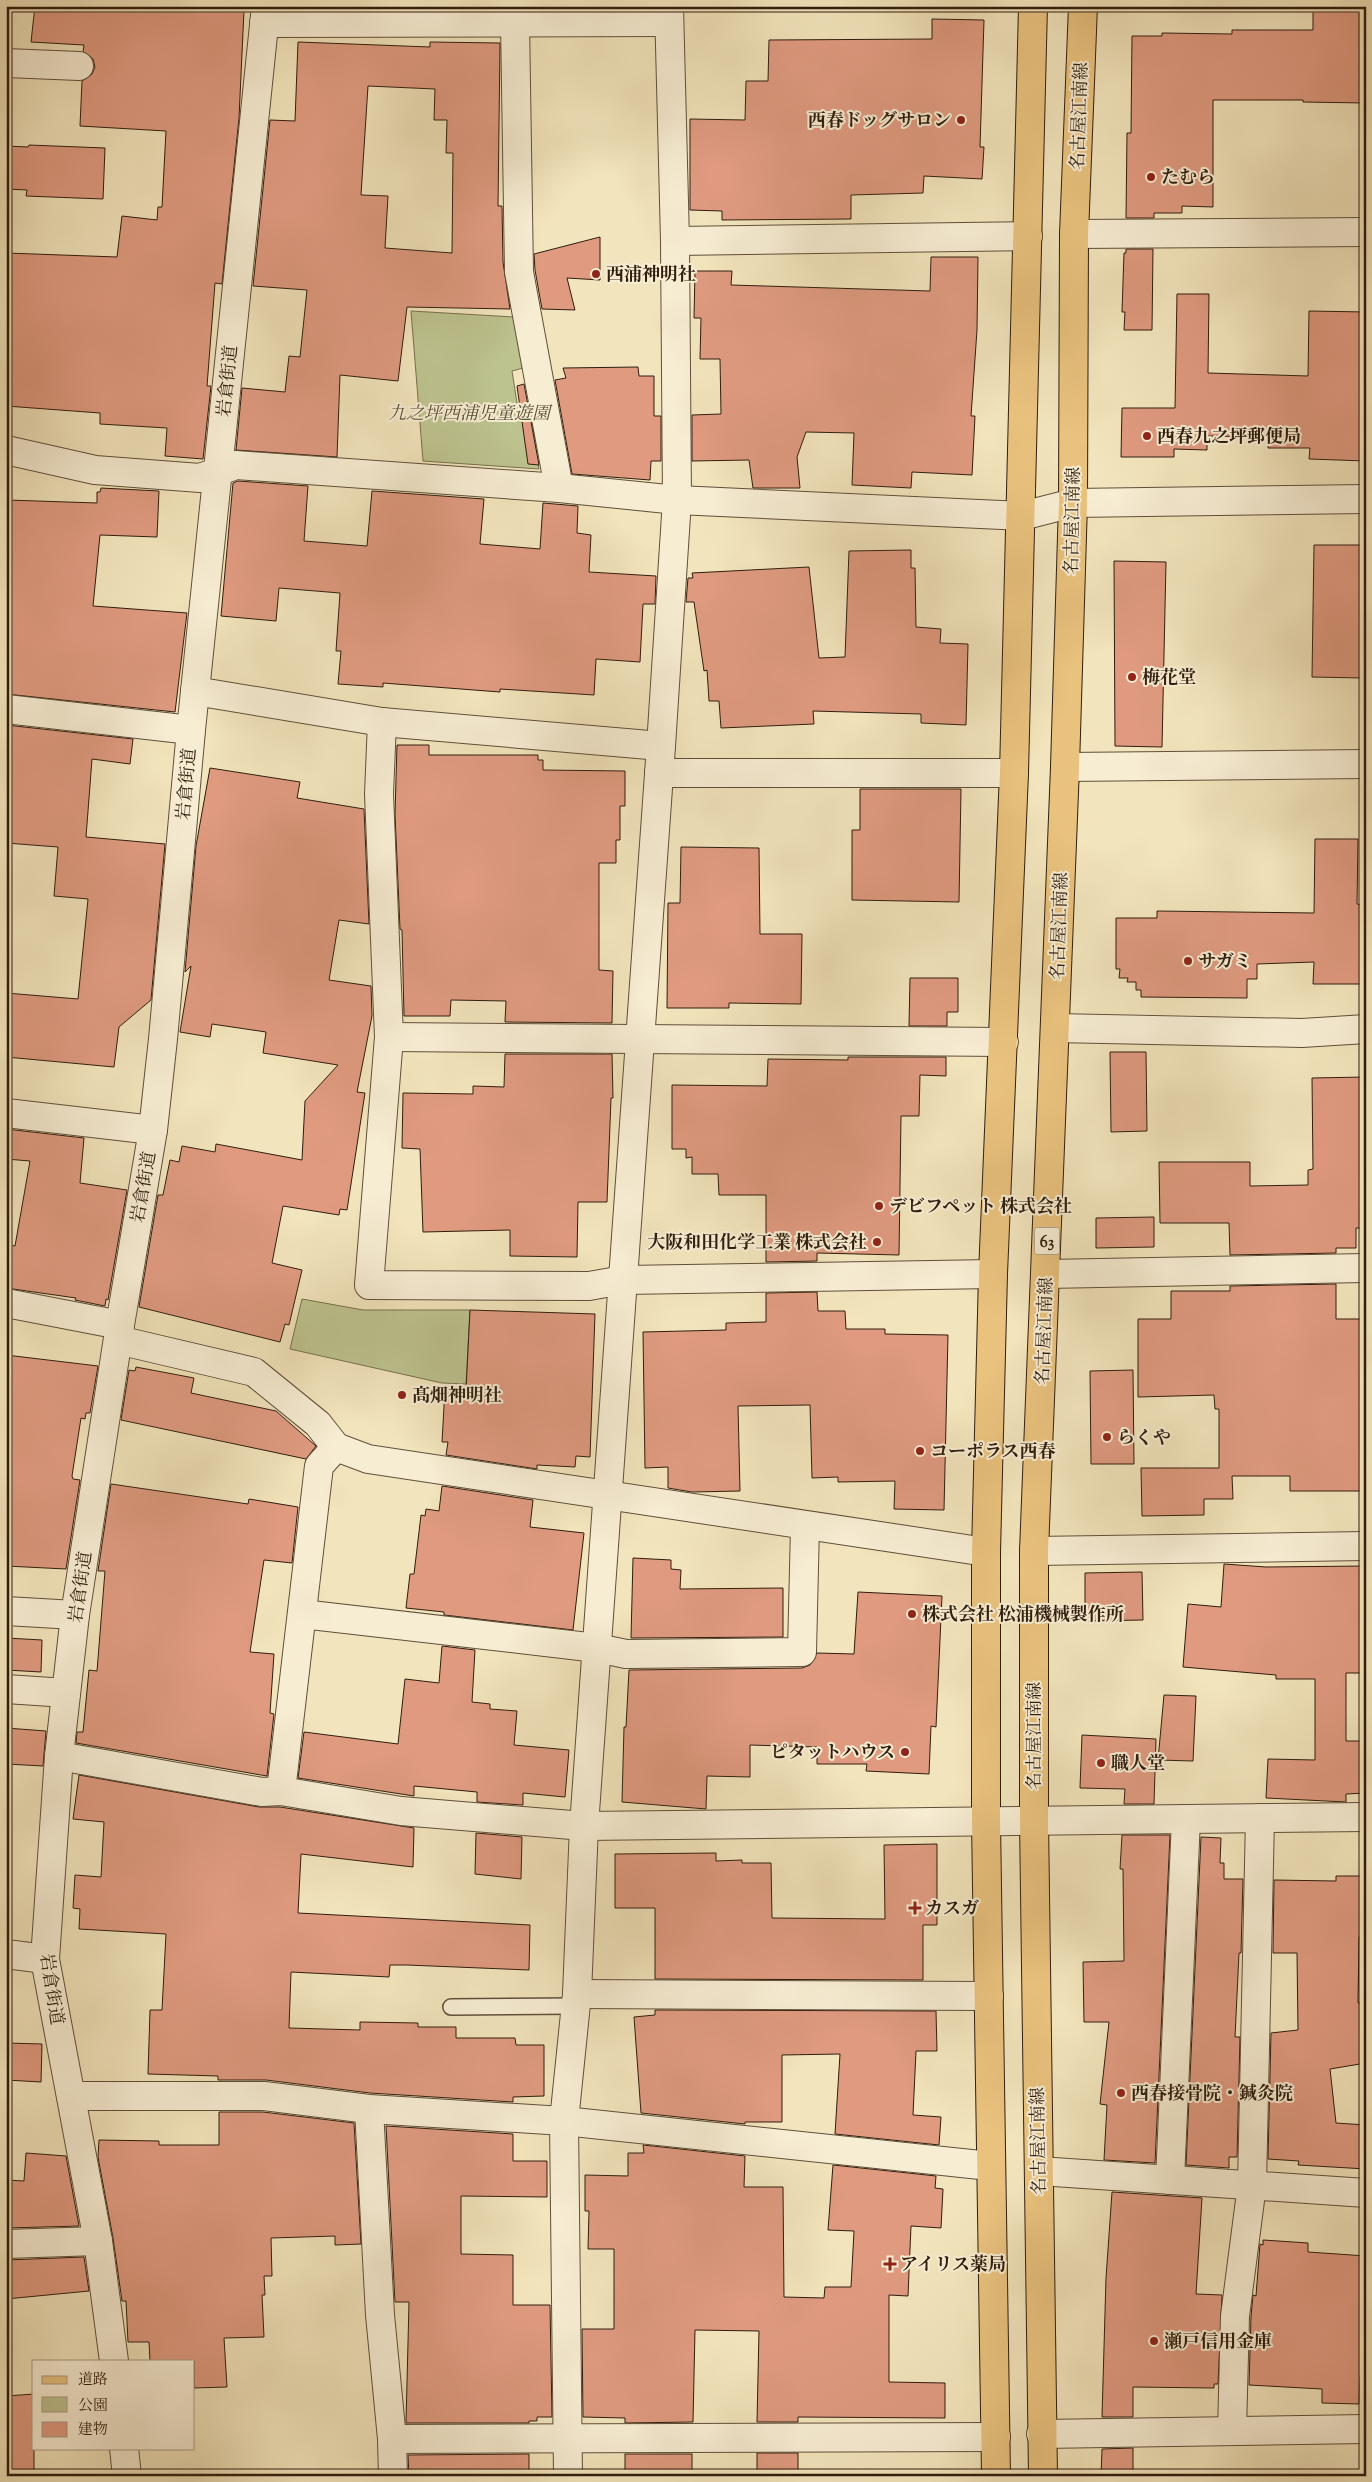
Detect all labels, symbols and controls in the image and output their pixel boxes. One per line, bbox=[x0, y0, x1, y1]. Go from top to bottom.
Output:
street label: 名古屋江南線 bbox=[1066, 62, 1096, 170]
place label: 西春ドッグサロン bbox=[808, 109, 951, 135]
marker: 西春ドッグサロン bbox=[955, 114, 967, 126]
place label: たむら bbox=[1161, 166, 1215, 192]
marker: たむら bbox=[1145, 171, 1157, 183]
place label: 西浦神明社 bbox=[606, 263, 696, 289]
marker: 西浦神明社 bbox=[590, 268, 602, 280]
street label: 岩倉街道 bbox=[212, 344, 246, 418]
park label: 九之坪西浦児童遊園 bbox=[388, 402, 553, 428]
place label: 西春九之坪郵便局 bbox=[1157, 425, 1301, 451]
marker: 西春九之坪郵便局 bbox=[1141, 430, 1153, 442]
street label: 名古屋江南線 bbox=[1060, 467, 1088, 575]
place label: 梅花堂 bbox=[1142, 666, 1196, 692]
marker: 梅花堂 bbox=[1126, 671, 1138, 683]
street label: 岩倉街道 bbox=[172, 747, 204, 821]
street label: 名古屋江南線 bbox=[1046, 872, 1076, 980]
place label: サガミ bbox=[1198, 950, 1252, 976]
marker: サガミ bbox=[1182, 955, 1194, 967]
street label: 岩倉街道 bbox=[126, 1150, 164, 1225]
place label: デビフペット 株式会社 bbox=[889, 1195, 1072, 1221]
marker: デビフペット 株式会社 bbox=[873, 1200, 885, 1212]
road number: 63 bbox=[1034, 1228, 1060, 1254]
place label: 大阪和田化学工業 株式会社 bbox=[647, 1231, 867, 1257]
marker: 大阪和田化学工業 株式会社 bbox=[871, 1236, 883, 1248]
street label: 名古屋江南線 bbox=[1031, 1277, 1061, 1385]
place label: 髙畑神明社 bbox=[412, 1384, 502, 1410]
marker: 髙畑神明社 bbox=[396, 1389, 408, 1401]
place label: らくや bbox=[1117, 1426, 1171, 1452]
marker: らくや bbox=[1101, 1431, 1113, 1443]
place label: コーポラス西春 bbox=[930, 1440, 1055, 1466]
marker: コーポラス西春 bbox=[914, 1445, 926, 1457]
street label: 岩倉街道 bbox=[64, 1550, 100, 1625]
place label: 株式会社 松浦機械製作所 bbox=[922, 1603, 1124, 1629]
marker: 株式会社 松浦機械製作所 bbox=[906, 1608, 918, 1620]
street label: 名古屋江南線 bbox=[1023, 1682, 1049, 1790]
place label: ピタットハウス bbox=[770, 1741, 895, 1767]
marker: ピタットハウス bbox=[899, 1746, 911, 1758]
place label: 職人堂 bbox=[1111, 1752, 1165, 1778]
marker: 職人堂 bbox=[1095, 1757, 1107, 1769]
place label: カスガ bbox=[925, 1897, 979, 1923]
marker: カスガ bbox=[909, 1902, 921, 1914]
street label: 岩倉街道 bbox=[32, 1952, 68, 2027]
place label: 西春接骨院・鍼灸院 bbox=[1131, 2082, 1293, 2108]
street label: 名古屋江南線 bbox=[1026, 2087, 1054, 2195]
marker: 西春接骨院・鍼灸院 bbox=[1115, 2087, 1127, 2099]
place label: アイリス薬局 bbox=[900, 2253, 1006, 2279]
marker: アイリス薬局 bbox=[884, 2258, 896, 2270]
place label: 瀬戸信用金庫 bbox=[1164, 2330, 1272, 2356]
marker: 瀬戸信用金庫 bbox=[1148, 2335, 1160, 2347]
legend bbox=[32, 2360, 195, 2450]
text: 道路 bbox=[78, 2370, 108, 2391]
text: 公園 bbox=[78, 2396, 108, 2417]
text: 建物 bbox=[78, 2420, 108, 2441]

